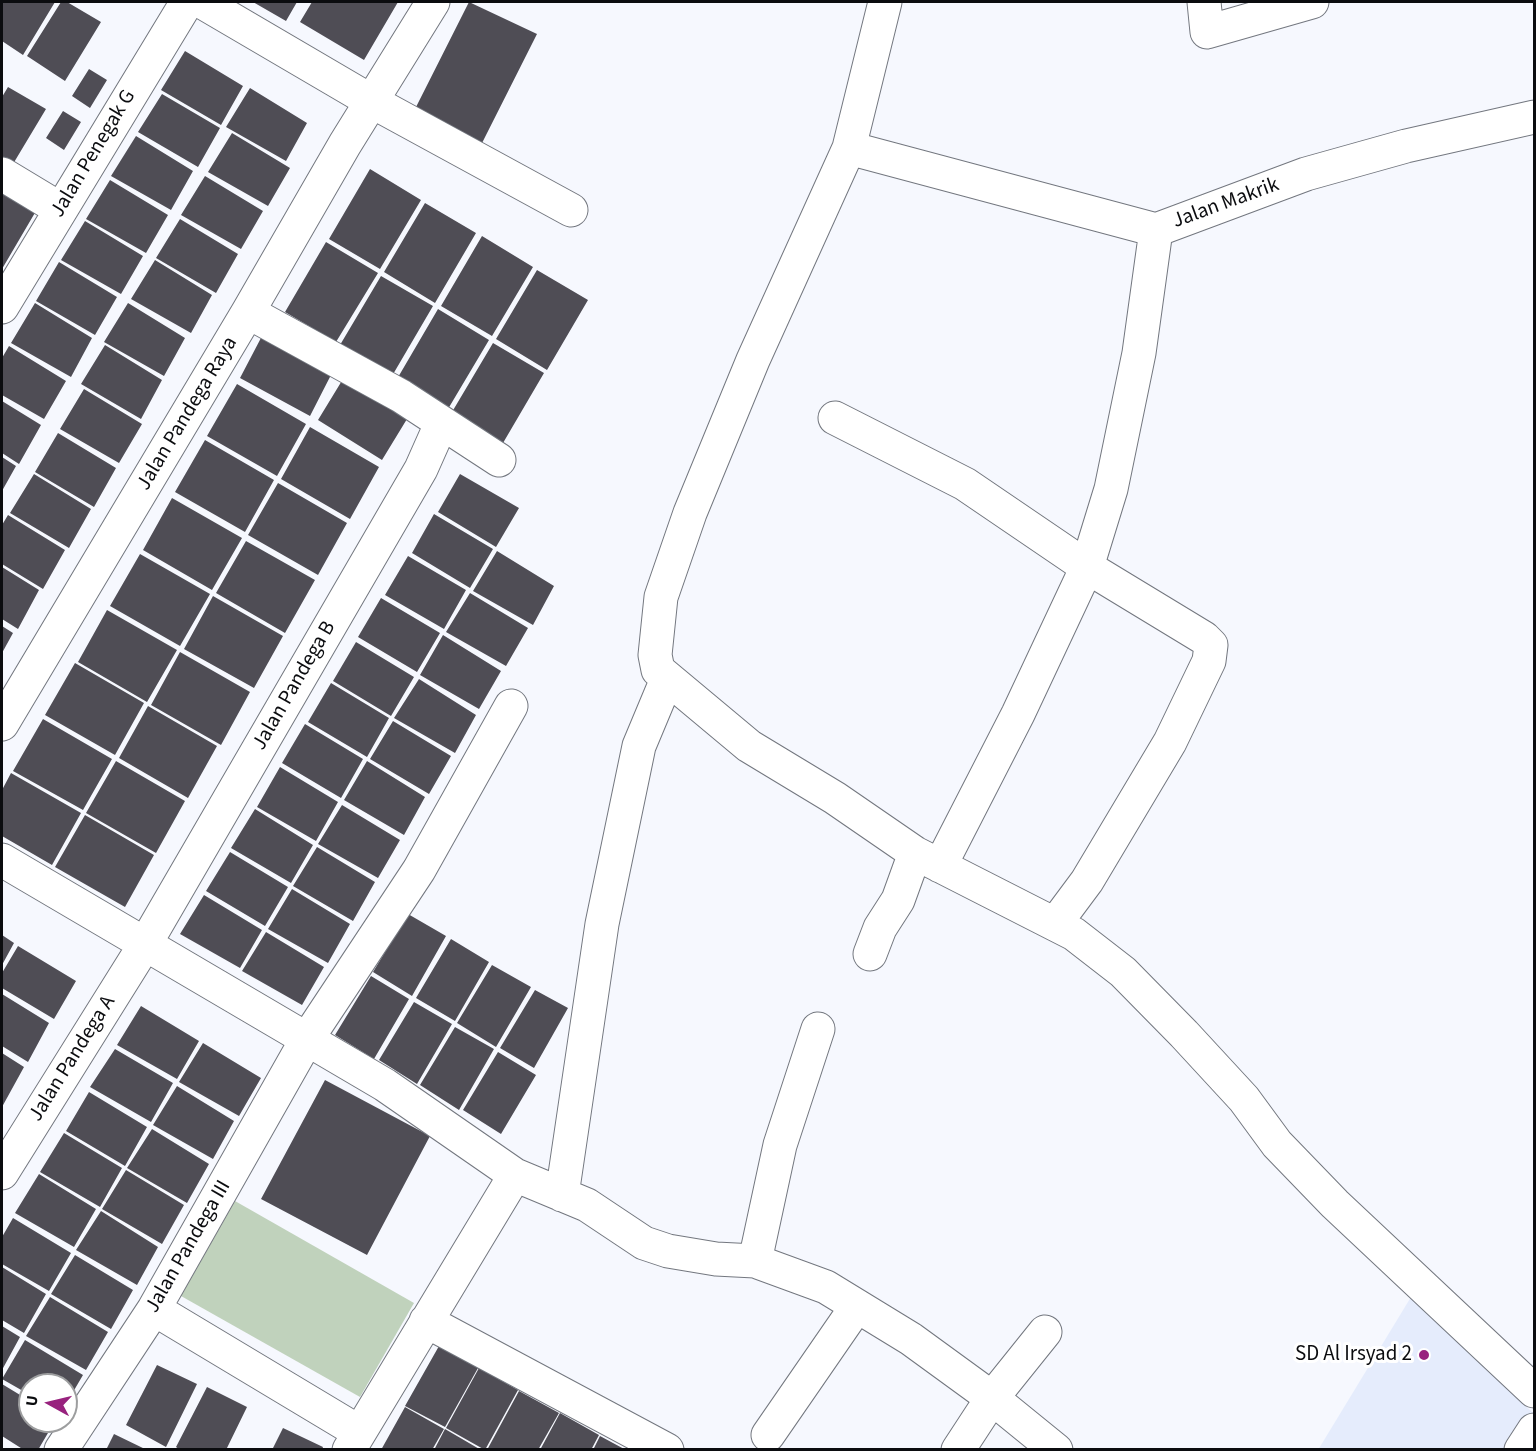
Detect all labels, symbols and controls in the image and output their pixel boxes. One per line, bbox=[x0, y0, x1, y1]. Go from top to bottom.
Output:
street label: Jalan Penegak G bbox=[46, 86, 142, 222]
street label: Jalan Makrik bbox=[1169, 173, 1283, 235]
street label: Jalan Pandega Raya bbox=[132, 333, 244, 495]
street label: Jalan Pandega B bbox=[248, 617, 342, 755]
street label: Jalan Pandega A bbox=[24, 991, 122, 1127]
street label: Jalan Pandega III bbox=[141, 1176, 237, 1318]
place label: SD Al Irsyad 2 bbox=[1295, 1342, 1412, 1368]
marker: SD Al Irsyad 2 bbox=[1417, 1348, 1431, 1362]
north arrow bbox=[18, 1373, 78, 1433]
text: U bbox=[21, 1394, 44, 1408]

